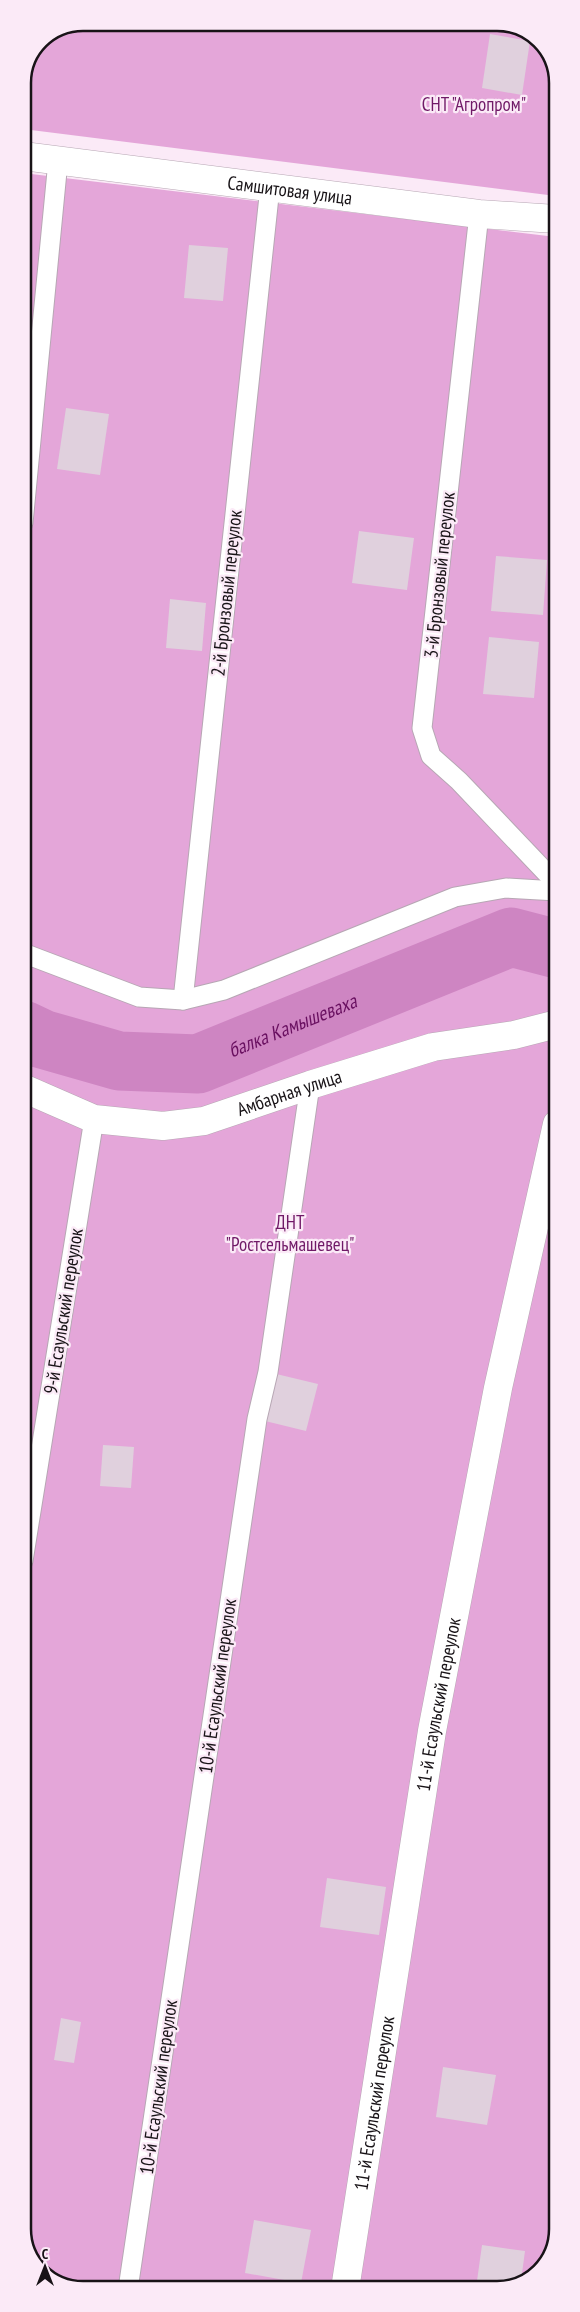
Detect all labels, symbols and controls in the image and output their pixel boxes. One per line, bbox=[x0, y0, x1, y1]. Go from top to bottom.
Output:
park label: СНТ "Агропром" bbox=[422, 92, 526, 116]
street label: Самшитовая улица bbox=[226, 170, 354, 210]
street label: 3-й Бронзовый переулок bbox=[418, 490, 460, 659]
street label: 2-й Бронзовый переулок bbox=[205, 508, 247, 677]
water label: балка Камышеваха bbox=[224, 988, 361, 1063]
street label: Амбарная улица bbox=[234, 1064, 345, 1121]
park label: ДНТ "Ростсельмашевец" bbox=[226, 1210, 354, 1256]
street label: 9-й Есаульский переулок bbox=[38, 1226, 88, 1396]
street label: 10-й Есаульский переулок bbox=[193, 1597, 241, 1775]
street label: 11-й Есаульский переулок bbox=[411, 1615, 466, 1793]
street label: 10-й Есаульский переулок bbox=[134, 1998, 182, 2176]
street label: 11-й Есаульский переулок bbox=[349, 2014, 399, 2192]
north arrow bbox=[20, 2242, 70, 2292]
text: С bbox=[42, 2245, 49, 2263]

